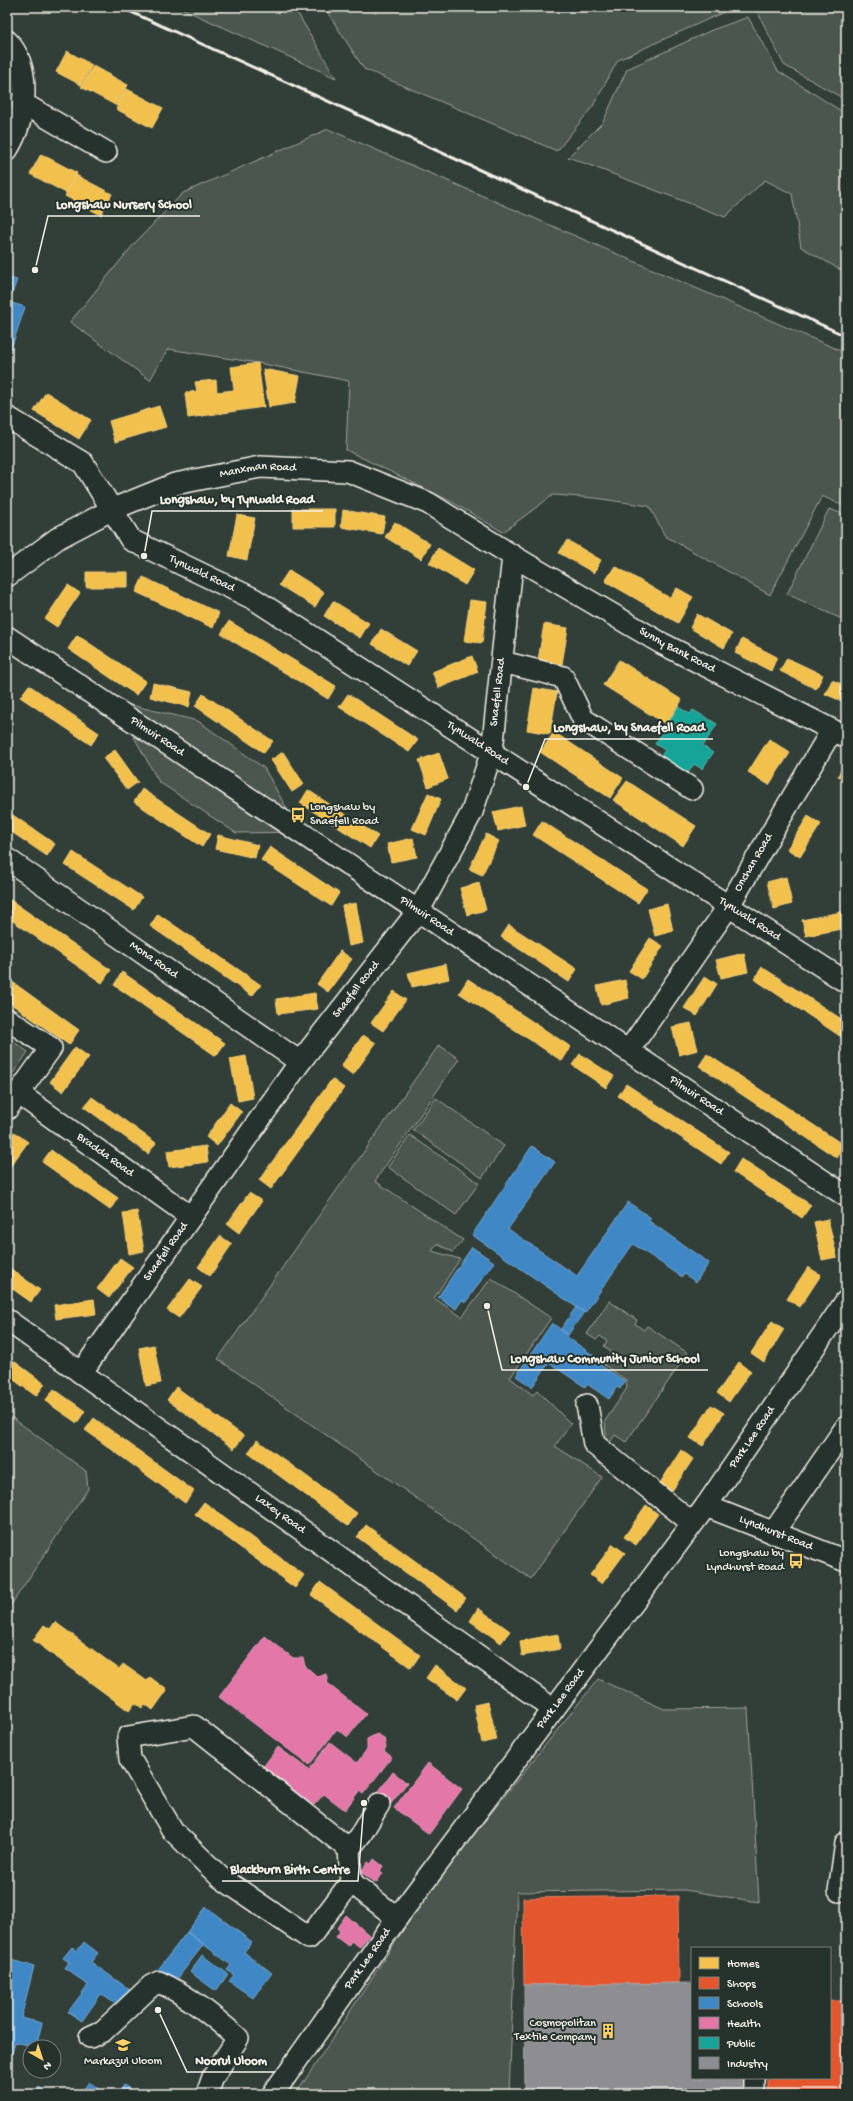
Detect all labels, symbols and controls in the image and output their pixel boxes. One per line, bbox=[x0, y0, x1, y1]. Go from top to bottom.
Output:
callout: Longshaw Nursery School bbox=[48, 191, 200, 216]
text: Longshaw Nursery School bbox=[56, 198, 192, 213]
street label: Manxman Road bbox=[219, 460, 297, 482]
callout: Longshaw, by Tynwald Road bbox=[152, 486, 323, 511]
text: Longshaw, by Tynwald Road bbox=[160, 493, 316, 508]
street label: Tynwald Road bbox=[166, 552, 238, 596]
street label: Sunny Bank Road bbox=[636, 625, 718, 677]
street label: Snaefell Road bbox=[488, 657, 509, 727]
street label: Pilmuir Road bbox=[126, 713, 187, 760]
callout: Longshaw, by Snaefell Road bbox=[545, 714, 713, 739]
street label: Tynwald Road bbox=[443, 718, 512, 769]
text: Longshaw, by Snaefell Road bbox=[553, 720, 706, 736]
place label: Longshaw by Snaefell Road bbox=[310, 801, 379, 829]
bus stop icon: Longshaw by Snaefell Road bbox=[289, 806, 307, 824]
street label: Onchan Road bbox=[731, 831, 777, 894]
street label: Pilmuir Road bbox=[396, 893, 457, 940]
street label: Tynwald Road bbox=[715, 894, 784, 945]
street label: Mona Road bbox=[126, 939, 181, 983]
street label: Snaefell Road bbox=[330, 958, 384, 1021]
street label: Pilmuir Road bbox=[666, 1073, 727, 1120]
street label: Bradda Road bbox=[73, 1130, 137, 1181]
street label: Snaefell Road bbox=[141, 1219, 192, 1284]
callout: Longshaw Community Junior School bbox=[502, 1345, 708, 1370]
text: Longshaw Community Junior School bbox=[510, 1352, 700, 1367]
street label: Park Lee Road bbox=[726, 1403, 779, 1472]
street label: Laxey Road bbox=[252, 1492, 309, 1538]
street label: Lyndhurst Road bbox=[737, 1513, 815, 1555]
place label: Longshaw by Lyndhurst Road bbox=[706, 1547, 785, 1575]
bus stop icon: Longshaw by Lyndhurst Road bbox=[787, 1552, 805, 1570]
street label: Park Lee Road bbox=[534, 1665, 589, 1733]
callout: Blackburn Birth Centre bbox=[222, 1856, 358, 1881]
text: Blackburn Birth Centre bbox=[229, 1863, 351, 1878]
street label: Park Lee Road bbox=[341, 1925, 395, 1993]
legend bbox=[691, 1947, 831, 2079]
text: Homes bbox=[727, 1958, 760, 1972]
text: Shops bbox=[727, 1978, 756, 1992]
text: Schools bbox=[727, 1998, 763, 2012]
place label: Cosmopolitan Textile Company bbox=[513, 2017, 596, 2045]
text: Health bbox=[727, 2018, 761, 2032]
building icon: Cosmopolitan Textile Company bbox=[599, 2022, 617, 2040]
school or university icon: Markazul Uloom bbox=[114, 2036, 132, 2054]
text: Public bbox=[726, 2038, 756, 2052]
north arrow bbox=[22, 2039, 62, 2079]
callout: Noorul Uloom bbox=[187, 2047, 275, 2072]
text: Noorul Uloom bbox=[195, 2054, 268, 2069]
place label: Markazul Uloom bbox=[84, 2055, 163, 2069]
text: N bbox=[40, 2058, 54, 2072]
text: Industry bbox=[727, 2058, 768, 2072]

